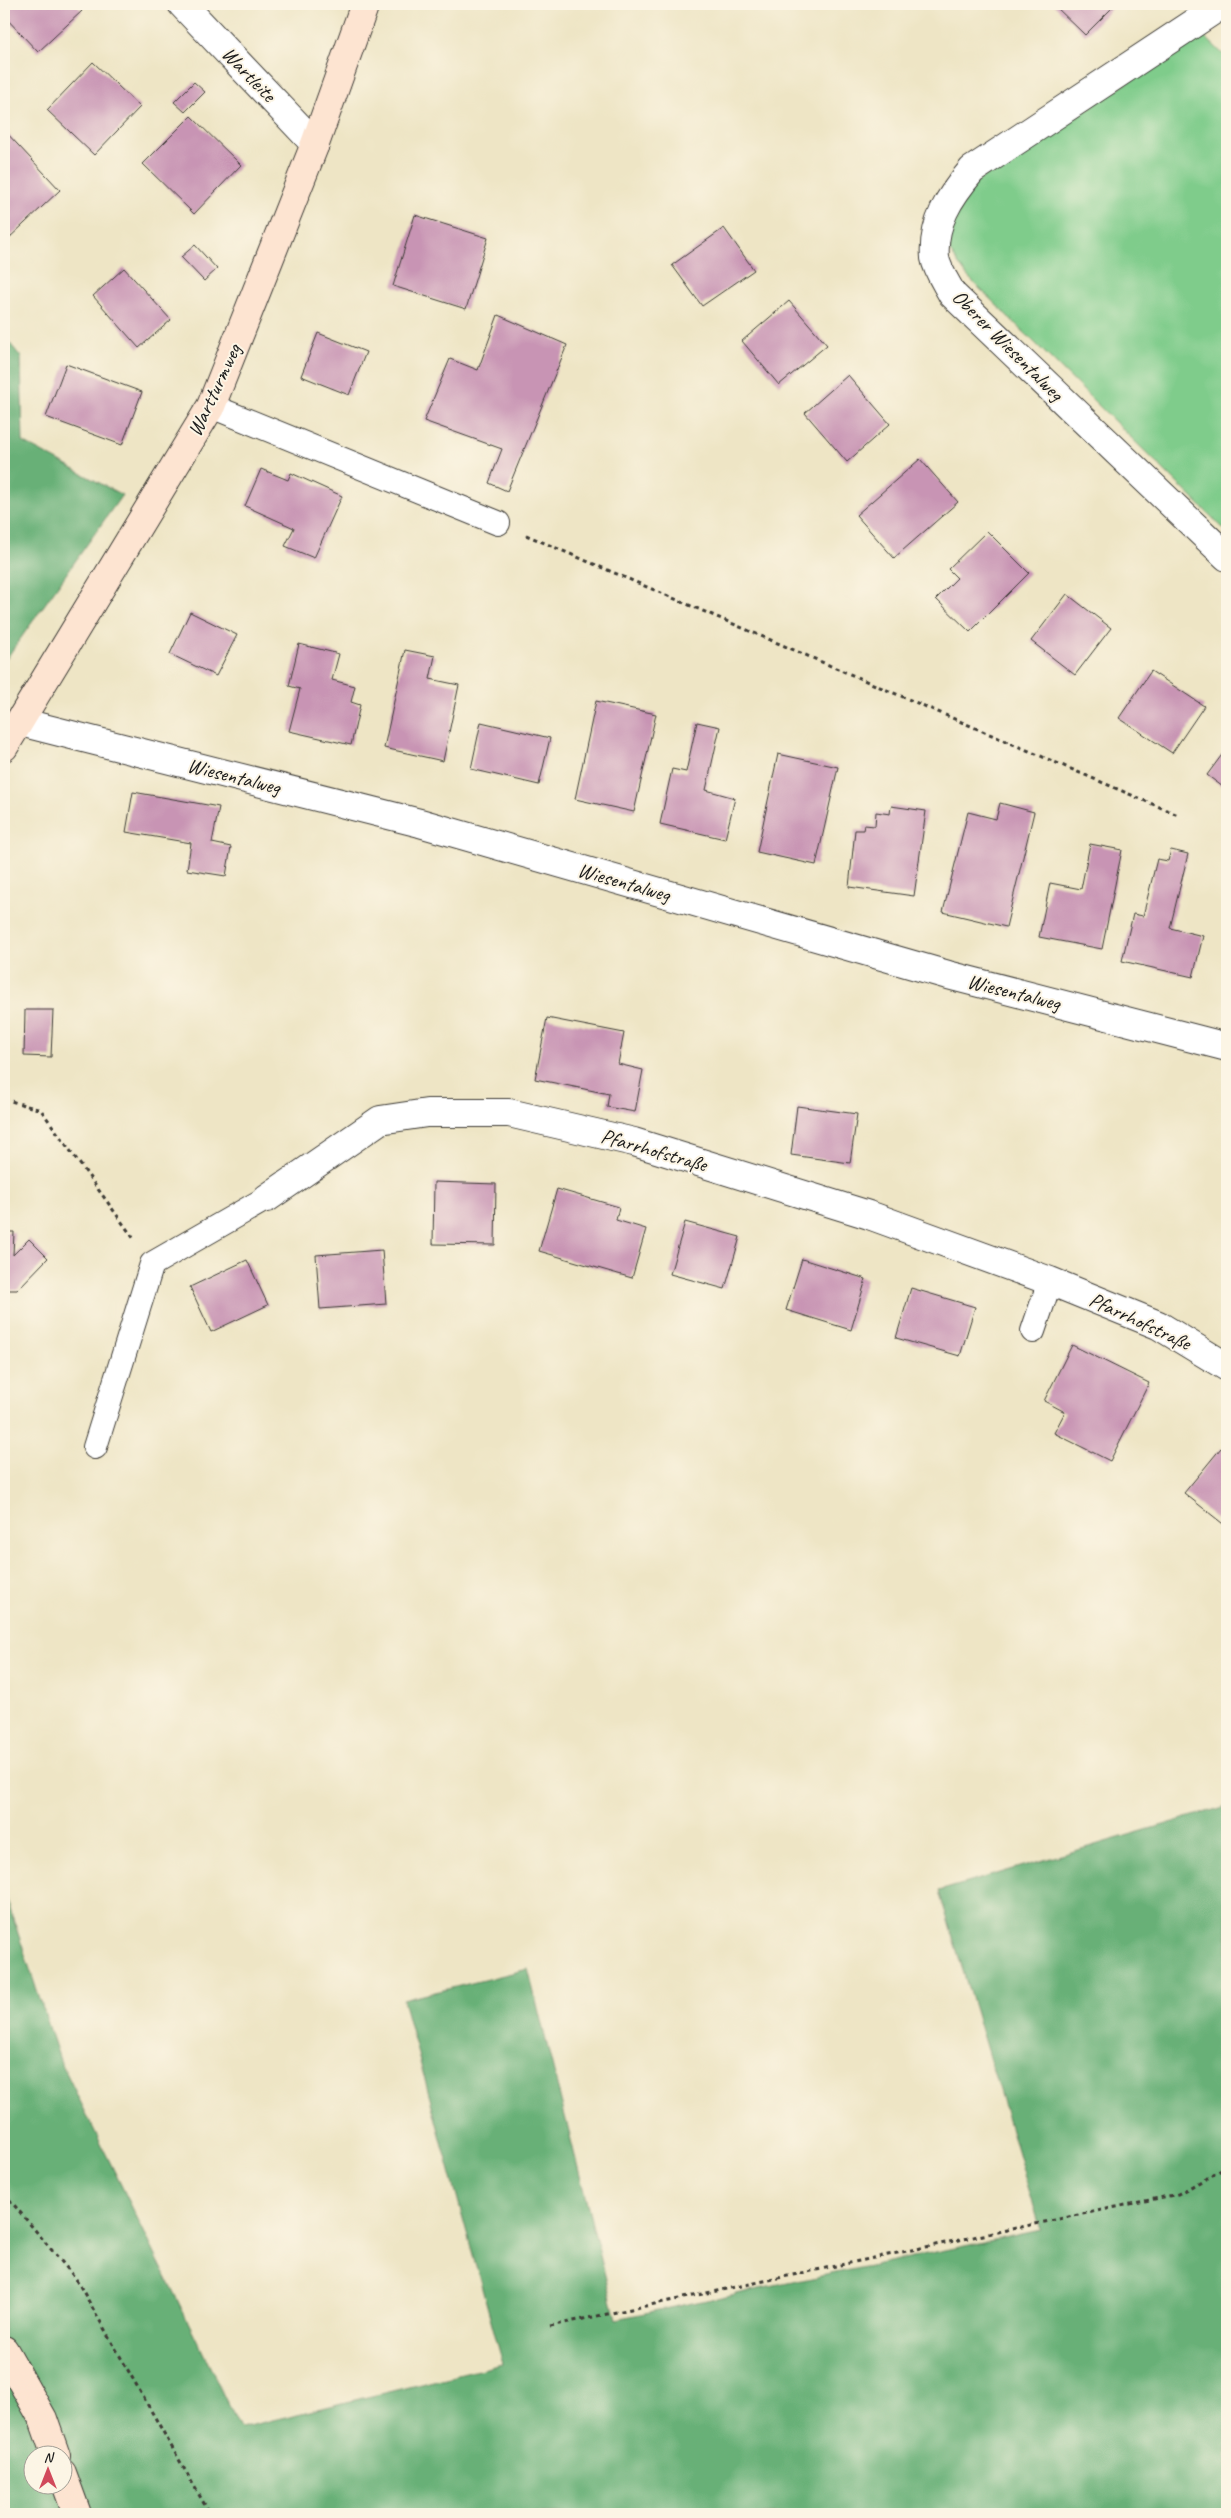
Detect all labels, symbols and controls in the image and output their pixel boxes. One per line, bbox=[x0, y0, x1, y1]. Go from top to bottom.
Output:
street label: Wartleite bbox=[216, 41, 283, 109]
street label: Oberer Wiesentalweg bbox=[947, 284, 1070, 407]
street label: Wartturmweg bbox=[181, 338, 247, 440]
street label: Wiesentalweg bbox=[185, 752, 285, 800]
street label: Wiesentalweg bbox=[575, 856, 675, 908]
street label: Wiesentalweg bbox=[965, 968, 1065, 1016]
street label: Pfarrhofstraße bbox=[598, 1122, 712, 1178]
street label: Pfarrhofstraße bbox=[1085, 1286, 1197, 1357]
north arrow bbox=[22, 2446, 72, 2496]
text: N bbox=[44, 2449, 55, 2466]

